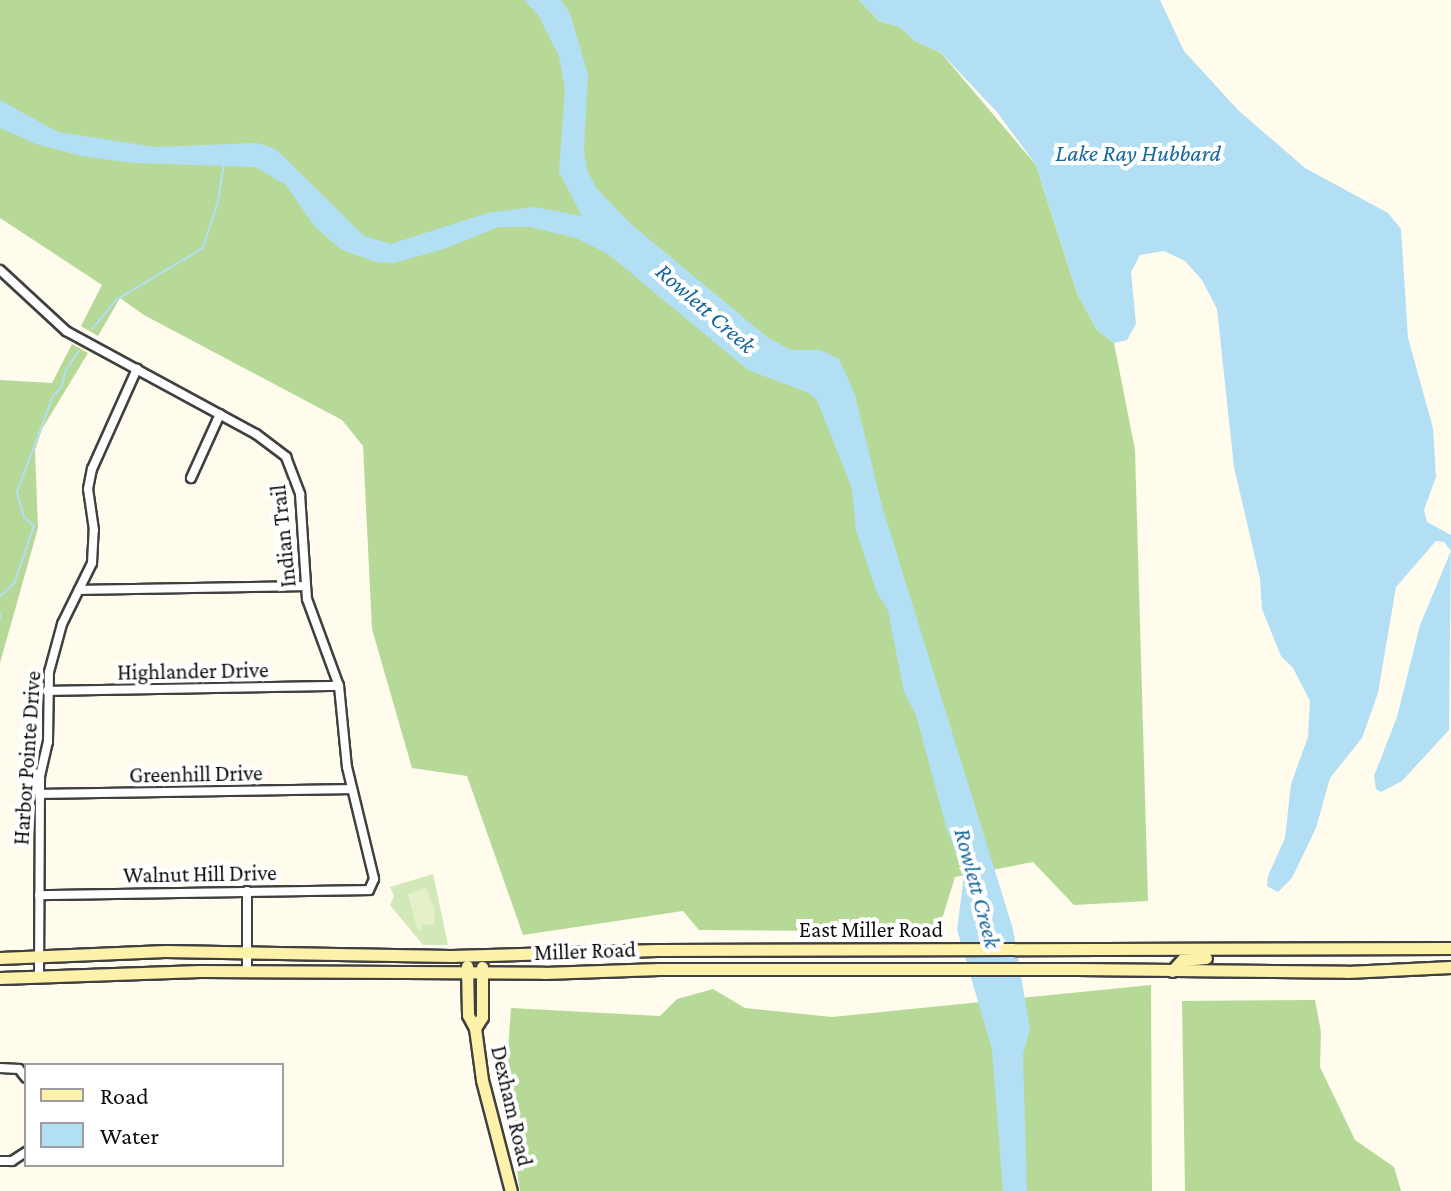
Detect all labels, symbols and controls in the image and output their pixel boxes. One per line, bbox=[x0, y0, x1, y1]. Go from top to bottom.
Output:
water label: Lake Ray Hubbard bbox=[1055, 139, 1221, 167]
water label: Rowlett Creek bbox=[650, 257, 762, 359]
street label: Indian Trail bbox=[264, 483, 302, 589]
street label: Highlander Drive bbox=[117, 656, 269, 686]
street label: Harbor Pointe Drive bbox=[8, 670, 46, 846]
street label: Greenhill Drive bbox=[129, 760, 263, 788]
water label: Rowlett Creek bbox=[948, 825, 1008, 951]
street label: Walnut Hill Drive bbox=[123, 859, 277, 889]
street label: East Miller Road bbox=[799, 917, 943, 943]
street label: Miller Road bbox=[534, 936, 636, 966]
street label: Dexham Road bbox=[485, 1043, 539, 1169]
legend bbox=[24, 1063, 284, 1167]
text: Road bbox=[100, 1082, 149, 1109]
text: Water bbox=[100, 1122, 159, 1149]

